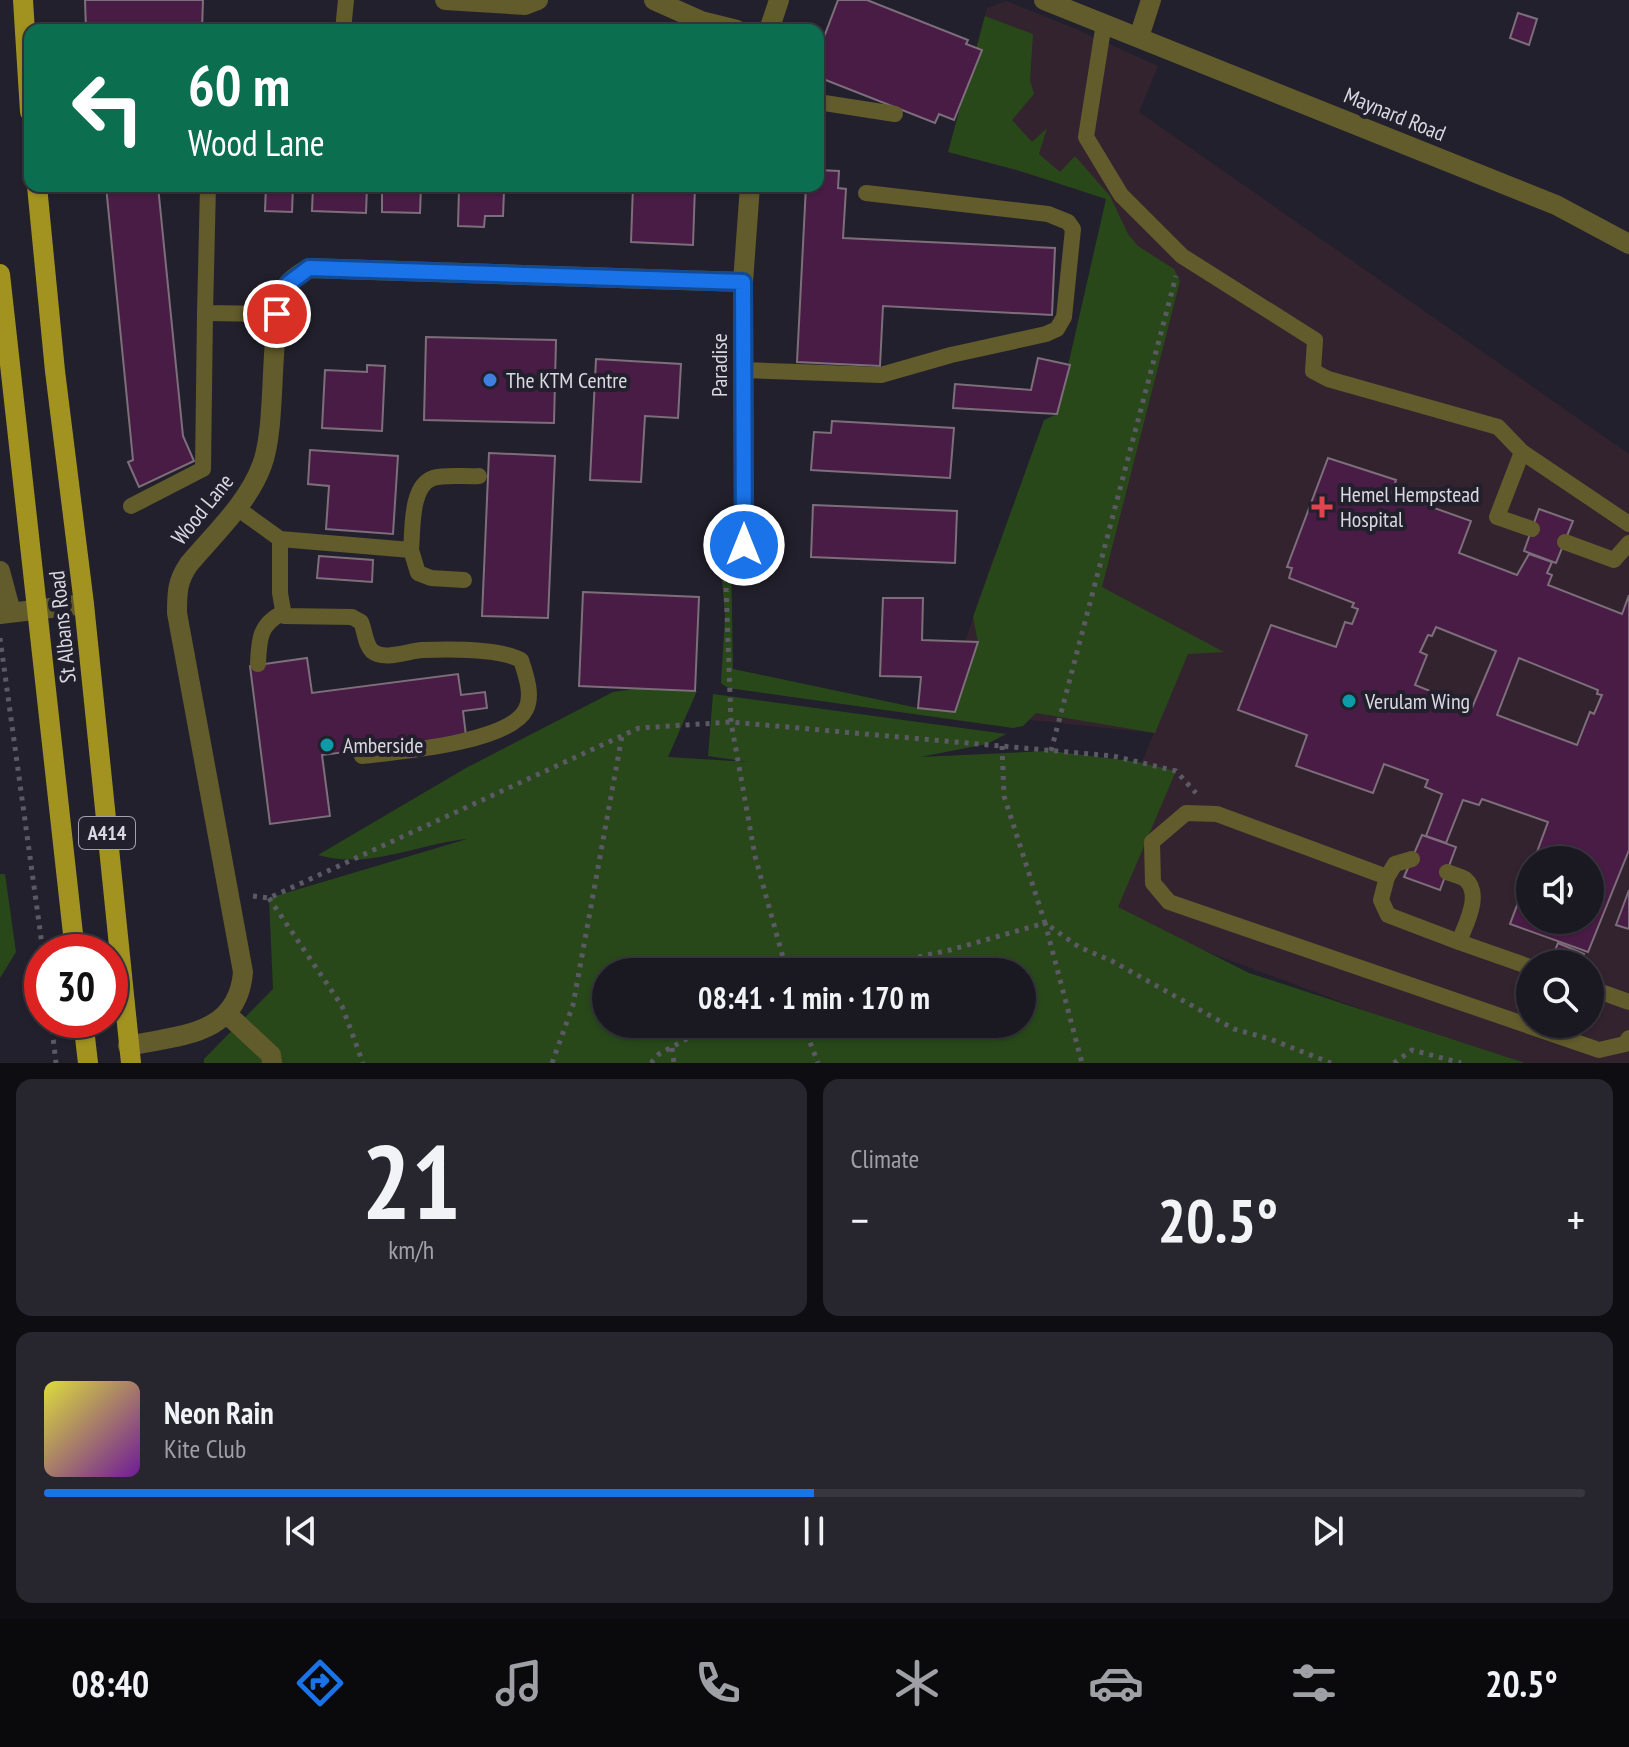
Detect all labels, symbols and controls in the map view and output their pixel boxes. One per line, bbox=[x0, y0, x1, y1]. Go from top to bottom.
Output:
text: 60 m bbox=[188, 49, 290, 121]
icon: left bbox=[56, 56, 160, 160]
street label: Maynard Road bbox=[1340, 81, 1450, 147]
text: Wood Lane bbox=[188, 119, 325, 166]
pin bbox=[243, 280, 311, 348]
icon: arrive bbox=[255, 292, 299, 336]
street label: Paradise bbox=[705, 333, 733, 397]
place label: The KTM Centre bbox=[506, 366, 627, 394]
marker: The KTM Centre bbox=[481, 371, 499, 389]
street label: Wood Lane bbox=[165, 468, 239, 550]
place label: Hemel Hempstead Hospital bbox=[1340, 480, 1480, 533]
marker: Hemel Hempstead Hospital bbox=[1311, 496, 1333, 518]
position arrow bbox=[702, 503, 786, 587]
street label: St Albans Road bbox=[42, 569, 82, 685]
place label: Verulam Wing bbox=[1364, 687, 1470, 715]
marker: Verulam Wing bbox=[1340, 692, 1358, 710]
place label: Amberside bbox=[343, 731, 423, 759]
marker: Amberside bbox=[318, 736, 336, 754]
road number: A414 bbox=[79, 817, 135, 849]
map controls bbox=[1516, 846, 1604, 1038]
button: sound bbox=[1516, 846, 1604, 934]
speed limit sign: 30 bbox=[24, 934, 128, 1038]
button: search bbox=[1516, 950, 1604, 1038]
text: 08:41 · 1 min · 170 m bbox=[698, 978, 930, 1017]
text: 21 bbox=[362, 1113, 461, 1248]
text: Climate bbox=[851, 1142, 919, 1175]
text: 20.5° bbox=[1157, 1181, 1278, 1259]
text: − bbox=[851, 1191, 869, 1248]
text: + bbox=[1567, 1191, 1585, 1248]
text: km/h bbox=[388, 1233, 434, 1266]
text: Neon Rain bbox=[164, 1393, 274, 1432]
text: Kite Club bbox=[164, 1432, 246, 1465]
icon: previous bbox=[279, 1509, 323, 1553]
icon: pause bbox=[792, 1509, 836, 1553]
icon: next bbox=[1306, 1509, 1350, 1553]
icon: directions bbox=[292, 1655, 348, 1711]
icon: music bbox=[491, 1655, 547, 1711]
icon: phone bbox=[690, 1655, 746, 1711]
icon: climate bbox=[889, 1655, 945, 1711]
icon: car bbox=[1088, 1655, 1144, 1711]
icon: filters bbox=[1286, 1655, 1342, 1711]
text: 08:40 bbox=[71, 1660, 149, 1707]
text: 20.5° bbox=[1485, 1660, 1558, 1707]

